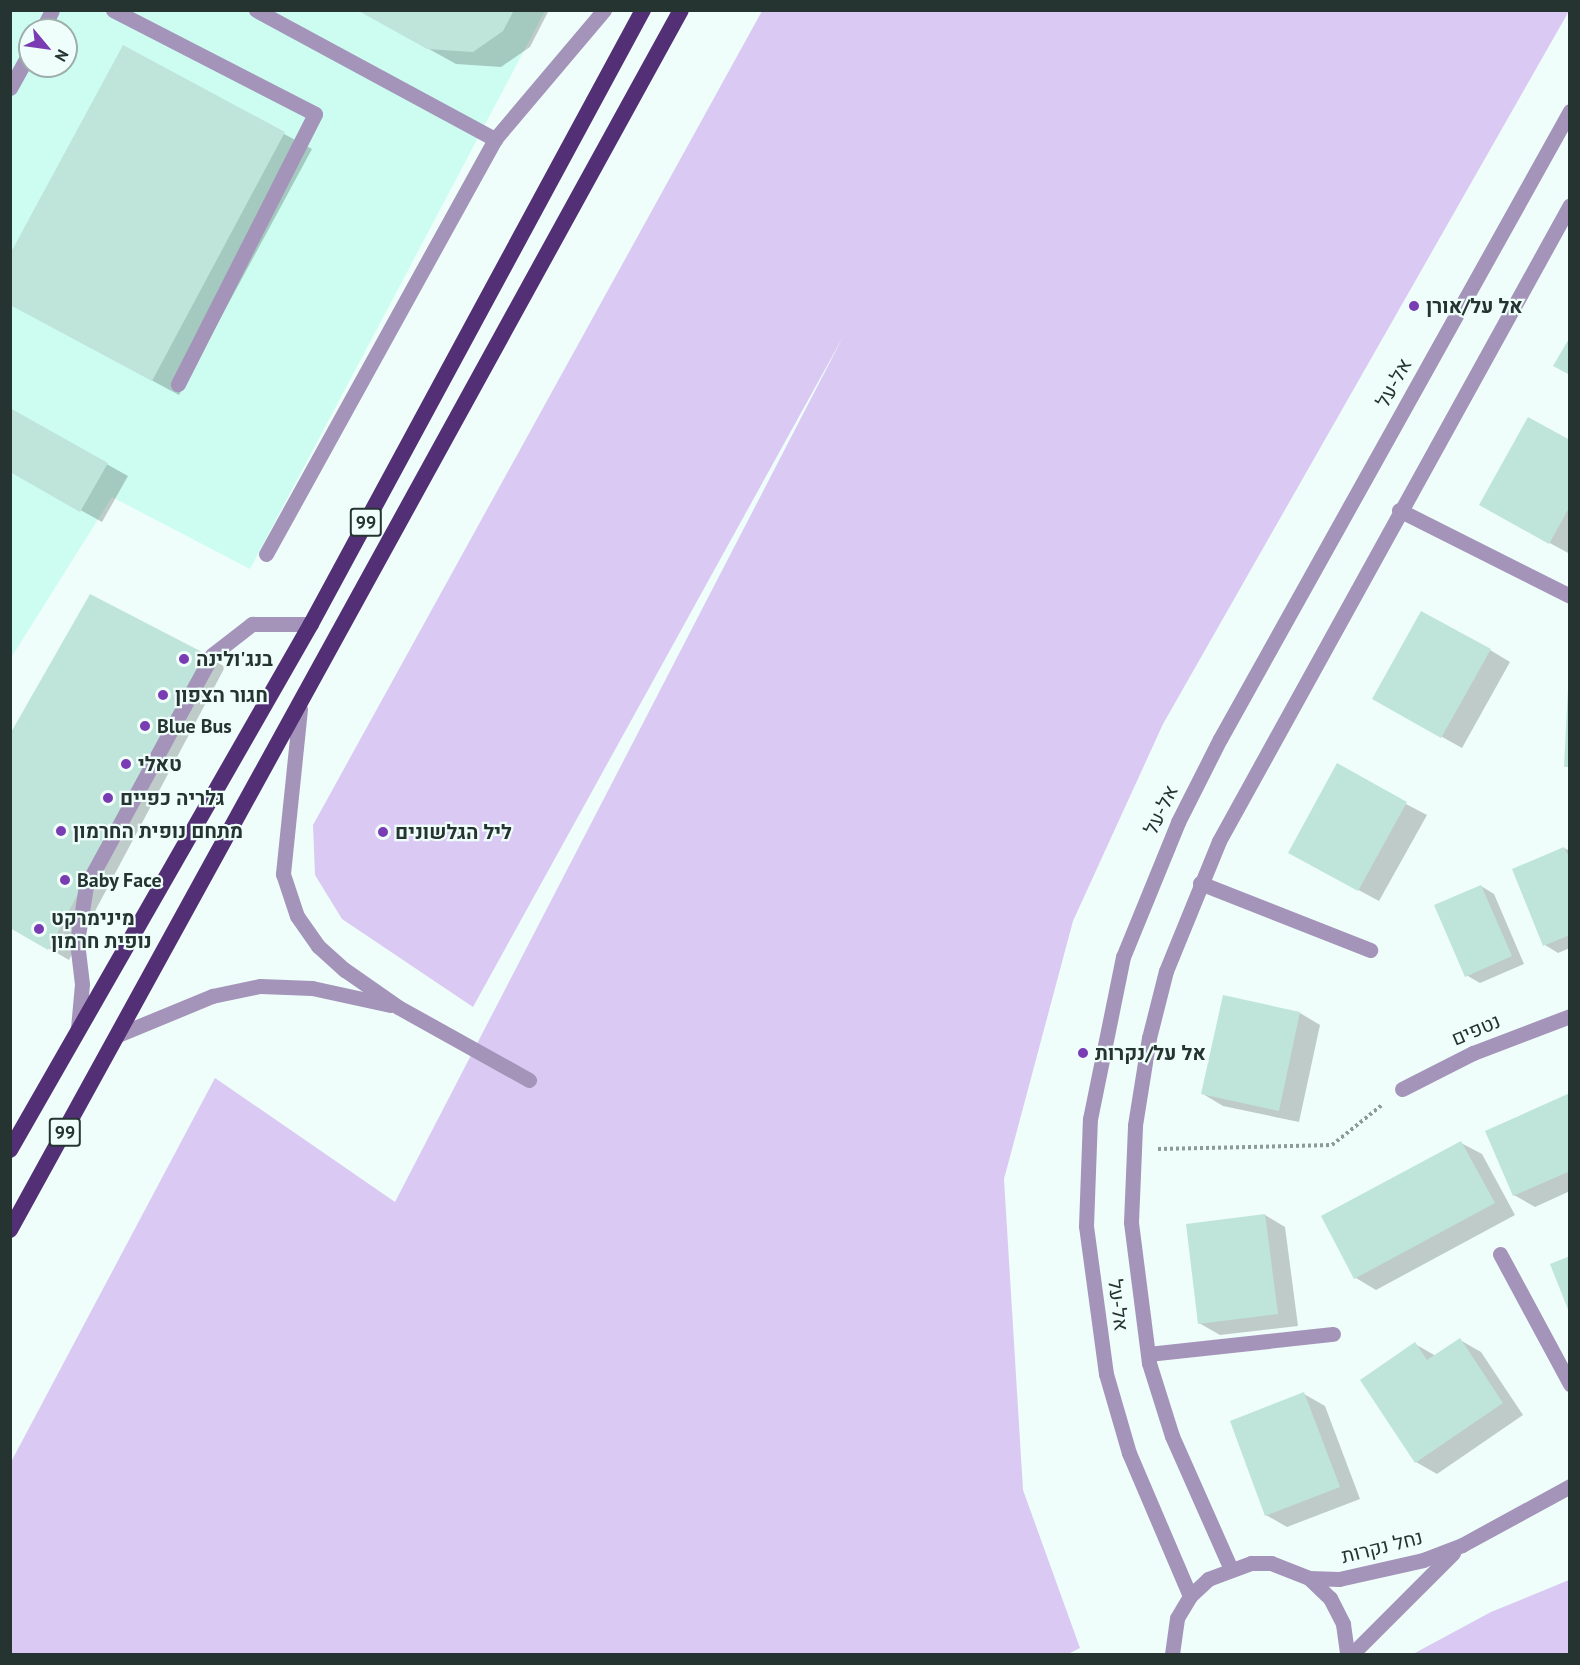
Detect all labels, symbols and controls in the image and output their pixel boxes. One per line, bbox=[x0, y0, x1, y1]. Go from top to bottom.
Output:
north arrow bbox=[18, 18, 78, 78]
text: N bbox=[51, 46, 73, 65]
place label: אל על/אורן bbox=[1426, 294, 1523, 318]
marker: אל על/אורן bbox=[1407, 299, 1421, 313]
street label: אל-על bbox=[1371, 354, 1417, 412]
road number: 99 bbox=[350, 507, 382, 537]
place label: בנג'ולינה bbox=[196, 647, 273, 671]
marker: בנג'ולינה bbox=[177, 652, 191, 666]
place label: חגור הצפון bbox=[175, 683, 268, 707]
marker: חגור הצפון bbox=[156, 688, 170, 702]
place label: Blue Bus bbox=[157, 714, 232, 738]
marker: Blue Bus bbox=[138, 719, 152, 733]
place label: טאלי bbox=[138, 752, 182, 776]
marker: טאלי bbox=[119, 757, 133, 771]
street label: אל-על bbox=[1139, 781, 1183, 839]
place label: גלריה כפיים bbox=[120, 786, 225, 810]
marker: גלריה כפיים bbox=[101, 791, 115, 805]
place label: מתחם נופית החרמון bbox=[73, 819, 243, 843]
place label: ליל הגלשונים bbox=[395, 820, 512, 844]
marker: מתחם נופית החרמון bbox=[54, 824, 68, 838]
marker: ליל הגלשונים bbox=[376, 825, 390, 839]
place label: Baby Face bbox=[77, 868, 162, 892]
marker: Baby Face bbox=[58, 873, 72, 887]
place label: מינימרקט נופית חרמון bbox=[51, 906, 152, 953]
marker: מינימרקט נופית חרמון bbox=[32, 922, 46, 936]
street label: נטפים bbox=[1448, 1009, 1504, 1051]
place label: אל על/נקרות bbox=[1095, 1041, 1206, 1065]
marker: אל על/נקרות bbox=[1076, 1046, 1090, 1060]
road number: 99 bbox=[48, 1117, 82, 1147]
street label: אל-על bbox=[1103, 1278, 1133, 1332]
street label: נחל נקרות bbox=[1339, 1525, 1425, 1569]

